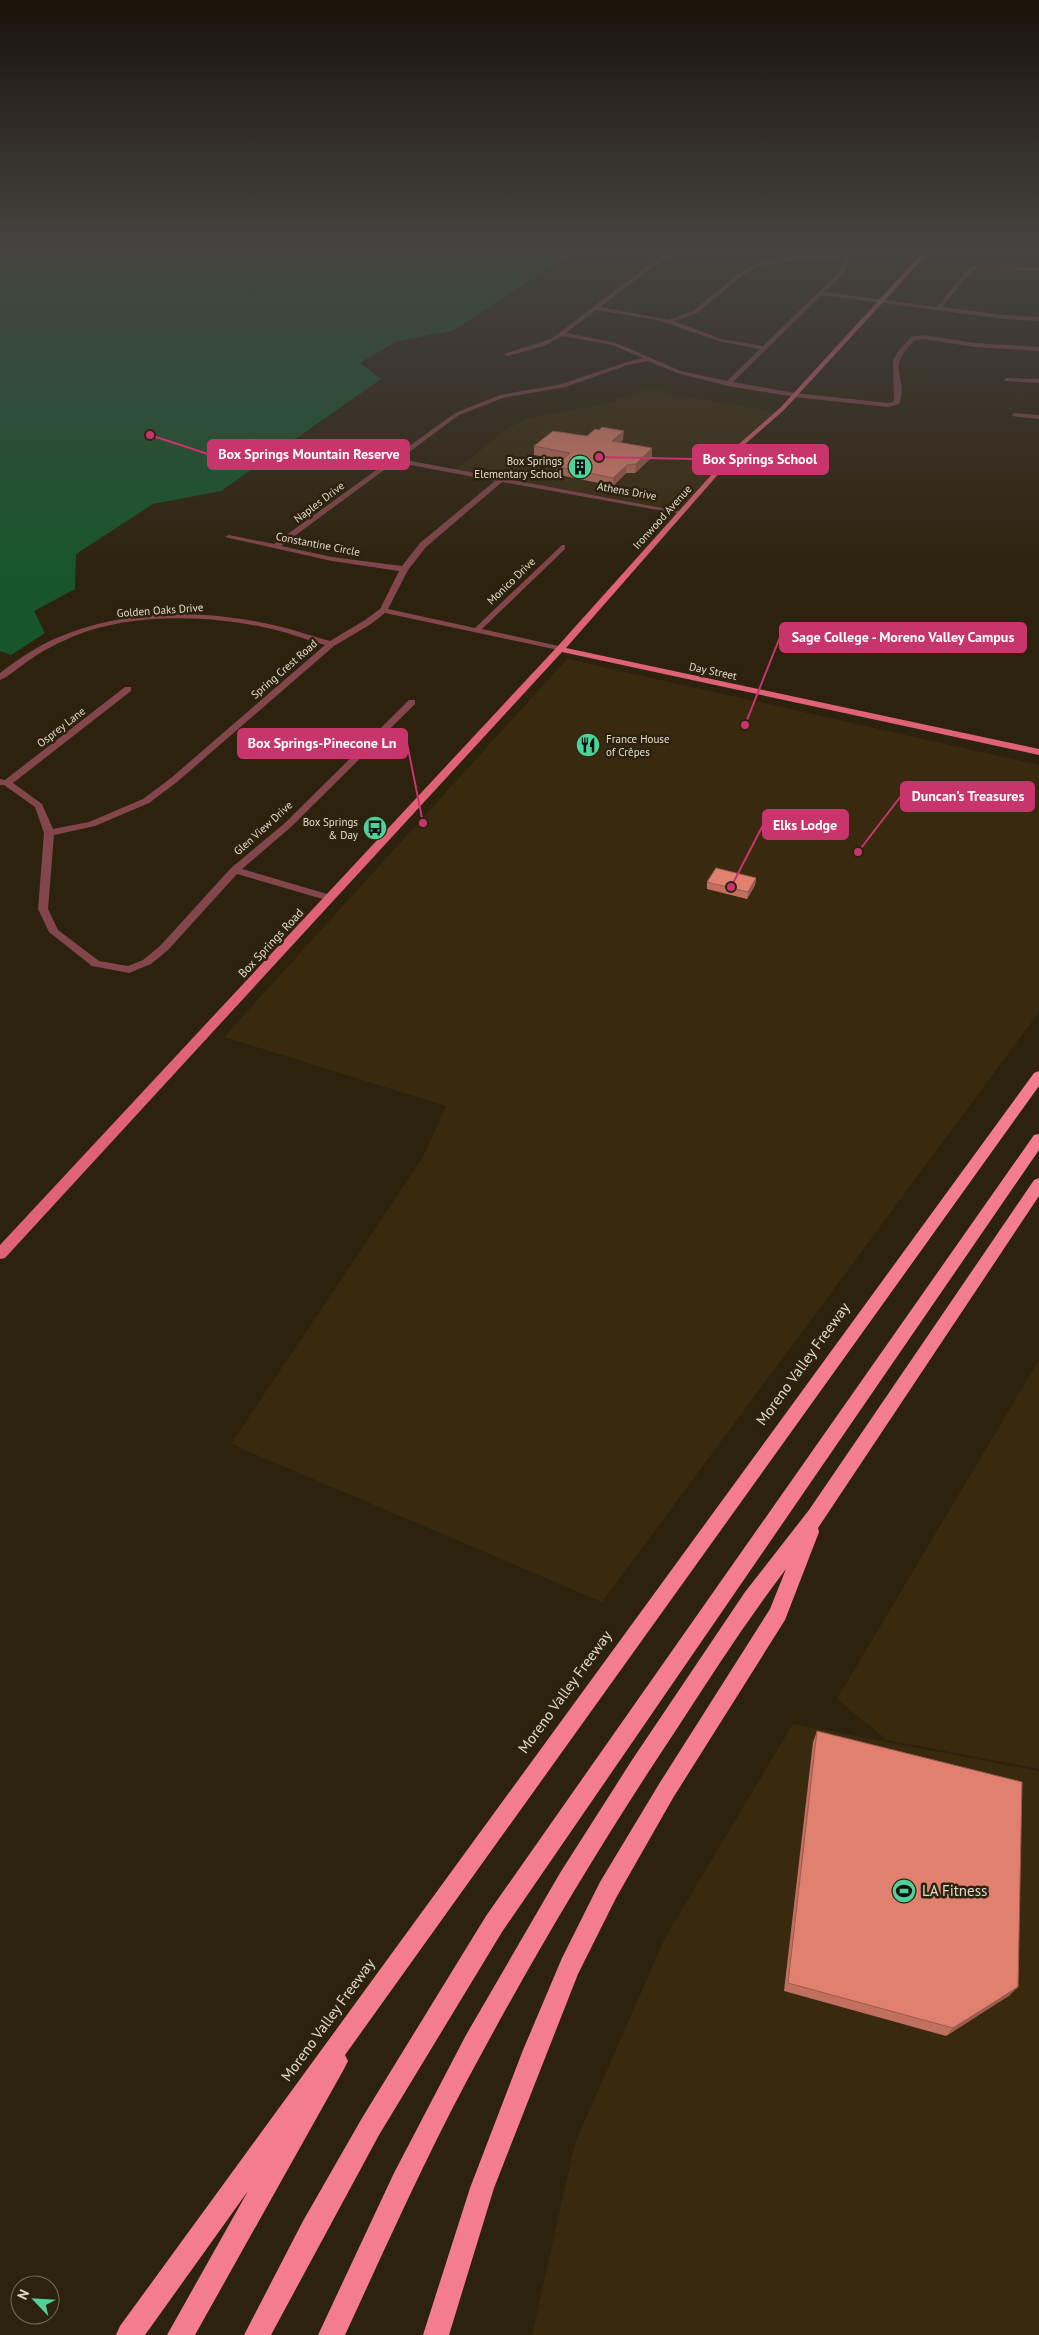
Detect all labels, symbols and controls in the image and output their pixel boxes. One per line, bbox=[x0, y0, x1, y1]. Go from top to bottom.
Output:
callout: Box Springs Mountain Reserve bbox=[208, 440, 409, 469]
text: Box Springs Mountain Reserve bbox=[218, 445, 400, 463]
callout: Box Springs School bbox=[693, 445, 828, 474]
text: Box Springs School bbox=[703, 450, 818, 468]
place label: Box Springs Elementary School bbox=[474, 454, 563, 481]
building icon: Box Springs Elementary School bbox=[567, 454, 593, 480]
street label: Naples Drive bbox=[291, 478, 347, 526]
street label: Athens Drive bbox=[596, 479, 658, 503]
street label: Ironwood Avenue bbox=[630, 482, 695, 552]
street label: Constantine Circle bbox=[275, 529, 362, 559]
street label: Monico Drive bbox=[484, 554, 538, 607]
street label: Golden Oaks Drive bbox=[116, 600, 204, 620]
callout: Sage College - Moreno Valley Campus bbox=[780, 623, 1026, 652]
text: Sage College - Moreno Valley Campus bbox=[792, 628, 1014, 646]
street label: Spring Crest Road bbox=[248, 636, 320, 702]
street label: Day Street bbox=[688, 659, 738, 683]
street label: Osprey Lane bbox=[34, 704, 88, 750]
callout: Box Springs-Pinecone Ln bbox=[238, 729, 407, 758]
restaurant icon: France House of Crêpes bbox=[575, 732, 601, 758]
place label: France House of Crêpes bbox=[606, 732, 670, 759]
text: Box Springs-Pinecone Ln bbox=[248, 734, 396, 752]
callout: Duncan’s Treasures bbox=[901, 782, 1034, 811]
text: Duncan’s Treasures bbox=[912, 787, 1024, 805]
street label: Glen View Drive bbox=[231, 798, 296, 858]
callout: Elks Lodge bbox=[763, 810, 848, 839]
place label: Box Springs & Day bbox=[303, 815, 359, 842]
bus stop icon: Box Springs & Day bbox=[362, 815, 388, 841]
text: Elks Lodge bbox=[773, 816, 837, 834]
street label: Box Springs Road bbox=[235, 905, 306, 980]
street label: Moreno Valley Freeway bbox=[752, 1299, 854, 1429]
street label: Moreno Valley Freeway bbox=[514, 1627, 616, 1757]
sports icon: LA Fitness bbox=[891, 1878, 917, 1904]
place label: LA Fitness bbox=[922, 1881, 987, 1900]
street label: Moreno Valley Freeway bbox=[277, 1955, 379, 2085]
north arrow bbox=[10, 2275, 60, 2325]
text: N bbox=[13, 2287, 33, 2302]

